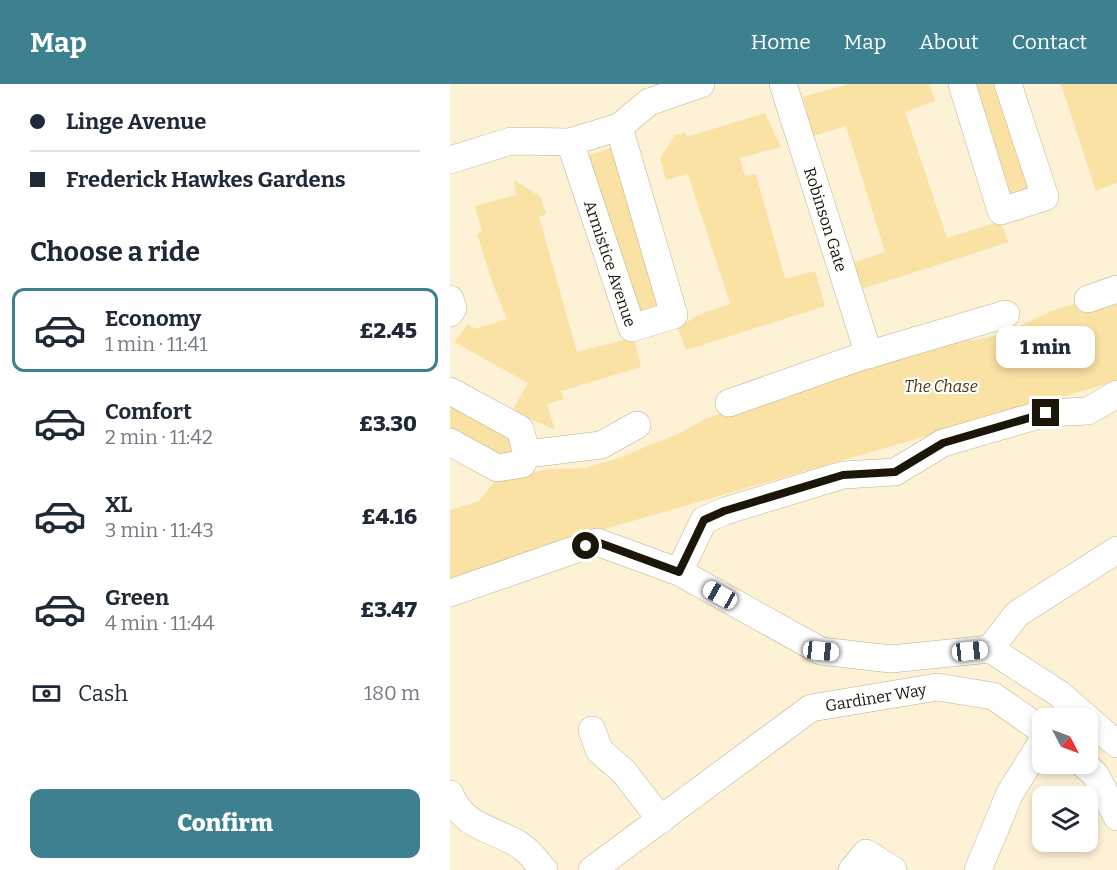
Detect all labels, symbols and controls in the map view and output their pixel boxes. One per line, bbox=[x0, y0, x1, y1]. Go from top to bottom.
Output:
text: Map bbox=[30, 26, 87, 59]
text: Home bbox=[751, 29, 811, 55]
text: Map bbox=[844, 29, 886, 55]
text: About bbox=[919, 29, 979, 55]
text: Contact bbox=[1012, 29, 1087, 55]
text: Linge Avenue bbox=[66, 108, 206, 135]
street label: Robinson Gate bbox=[800, 165, 851, 274]
text: Frederick Hawkes Gardens bbox=[66, 166, 346, 193]
street label: Armistice Avenue bbox=[581, 198, 640, 329]
text: Choose a ride bbox=[30, 236, 200, 268]
icon: car bbox=[33, 303, 87, 357]
text: Economy bbox=[105, 305, 201, 332]
text: £2.45 bbox=[360, 317, 417, 344]
callout: 1 min bbox=[996, 326, 1096, 368]
text: 1 min · 11:41 bbox=[105, 332, 207, 356]
text: 1 min bbox=[1020, 335, 1071, 359]
park label: The Chase bbox=[904, 377, 978, 396]
icon: car bbox=[33, 396, 87, 450]
text: Comfort bbox=[105, 398, 192, 425]
route end bbox=[1032, 399, 1059, 426]
text: £3.30 bbox=[359, 410, 417, 437]
text: 2 min · 11:42 bbox=[105, 425, 213, 449]
icon: car bbox=[33, 489, 87, 543]
text: XL bbox=[105, 491, 132, 518]
text: £4.16 bbox=[361, 503, 417, 530]
text: 3 min · 11:43 bbox=[105, 518, 214, 542]
route start bbox=[572, 532, 599, 559]
car bbox=[700, 578, 740, 612]
icon: car bbox=[33, 582, 87, 636]
text: Green bbox=[105, 584, 169, 611]
text: £3.47 bbox=[360, 596, 417, 623]
text: 4 min · 11:44 bbox=[105, 611, 215, 635]
car bbox=[802, 640, 840, 662]
car bbox=[951, 640, 989, 662]
icon: cash bbox=[30, 677, 63, 710]
street label: Gardiner Way bbox=[824, 679, 928, 715]
text: Cash bbox=[78, 680, 128, 707]
text: 180 m bbox=[364, 681, 420, 705]
north arrow bbox=[1032, 708, 1098, 774]
map controls bbox=[1032, 708, 1098, 852]
button: layers bbox=[1032, 786, 1098, 852]
button: Confirm bbox=[30, 789, 420, 858]

